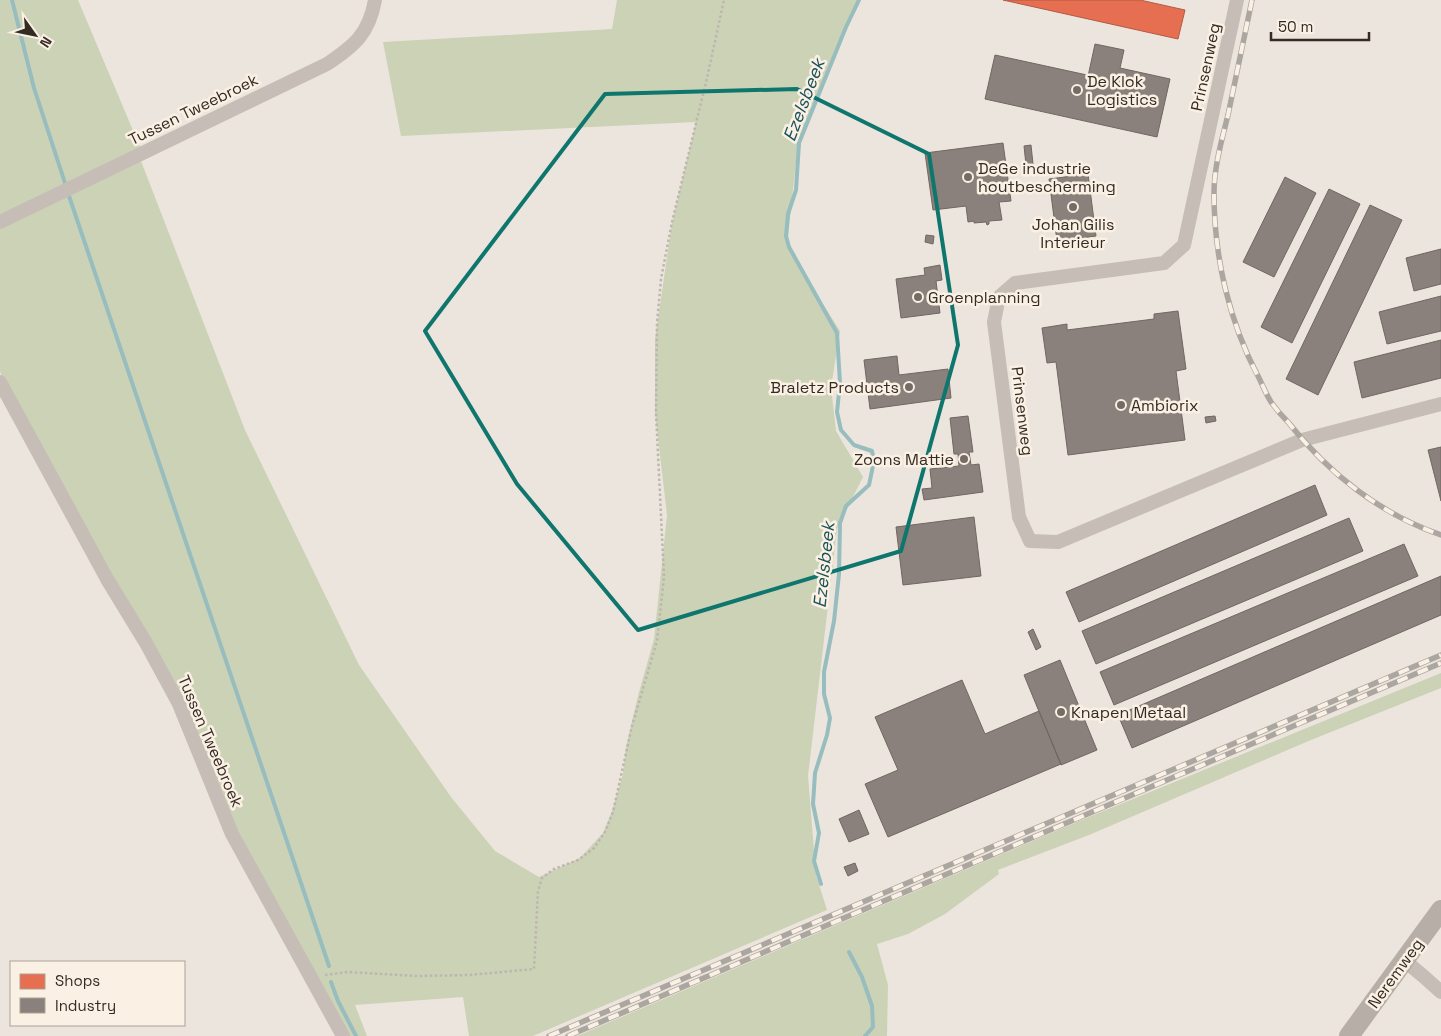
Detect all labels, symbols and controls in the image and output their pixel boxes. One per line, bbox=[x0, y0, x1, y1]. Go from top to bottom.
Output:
north arrow bbox=[10, 10, 60, 60]
scale bar bbox=[1271, 10, 1368, 42]
text: 50 m bbox=[1278, 17, 1313, 36]
street label: Prinsenweg bbox=[1186, 21, 1225, 113]
text: N bbox=[36, 33, 56, 51]
water label: Ezelsbeek bbox=[777, 53, 831, 144]
street label: Tussen Tweebroek bbox=[125, 69, 262, 150]
place label: De Klok Logistics bbox=[1087, 71, 1157, 110]
marker: De Klok Logistics bbox=[1071, 84, 1083, 96]
place label: DeGe industrie houtbescherming bbox=[978, 158, 1116, 197]
marker: DeGe industrie houtbescherming bbox=[962, 171, 974, 183]
marker: Johan Gilis Interieur bbox=[1067, 201, 1079, 213]
place label: Johan Gilis Interieur bbox=[1032, 214, 1114, 253]
place label: Groenplanning bbox=[928, 287, 1041, 308]
marker: Groenplanning bbox=[912, 291, 924, 303]
street label: Prinsenweg bbox=[1007, 365, 1038, 457]
place label: Braletz Products bbox=[770, 377, 899, 398]
marker: Braletz Products bbox=[903, 381, 915, 393]
place label: Ambiorix bbox=[1131, 395, 1198, 416]
marker: Ambiorix bbox=[1115, 399, 1127, 411]
place label: Zoons Mattie bbox=[854, 449, 954, 470]
marker: Zoons Mattie bbox=[958, 453, 970, 465]
water label: Ezelsbeek bbox=[808, 519, 840, 609]
street label: Tussen Tweebroek bbox=[173, 672, 248, 811]
place label: Knapen Metaal bbox=[1071, 702, 1186, 723]
marker: Knapen Metaal bbox=[1055, 706, 1067, 718]
street label: Neremweg bbox=[1363, 934, 1428, 1012]
legend bbox=[10, 961, 185, 1026]
text: Shops bbox=[55, 971, 100, 990]
text: Industry bbox=[55, 996, 116, 1015]

